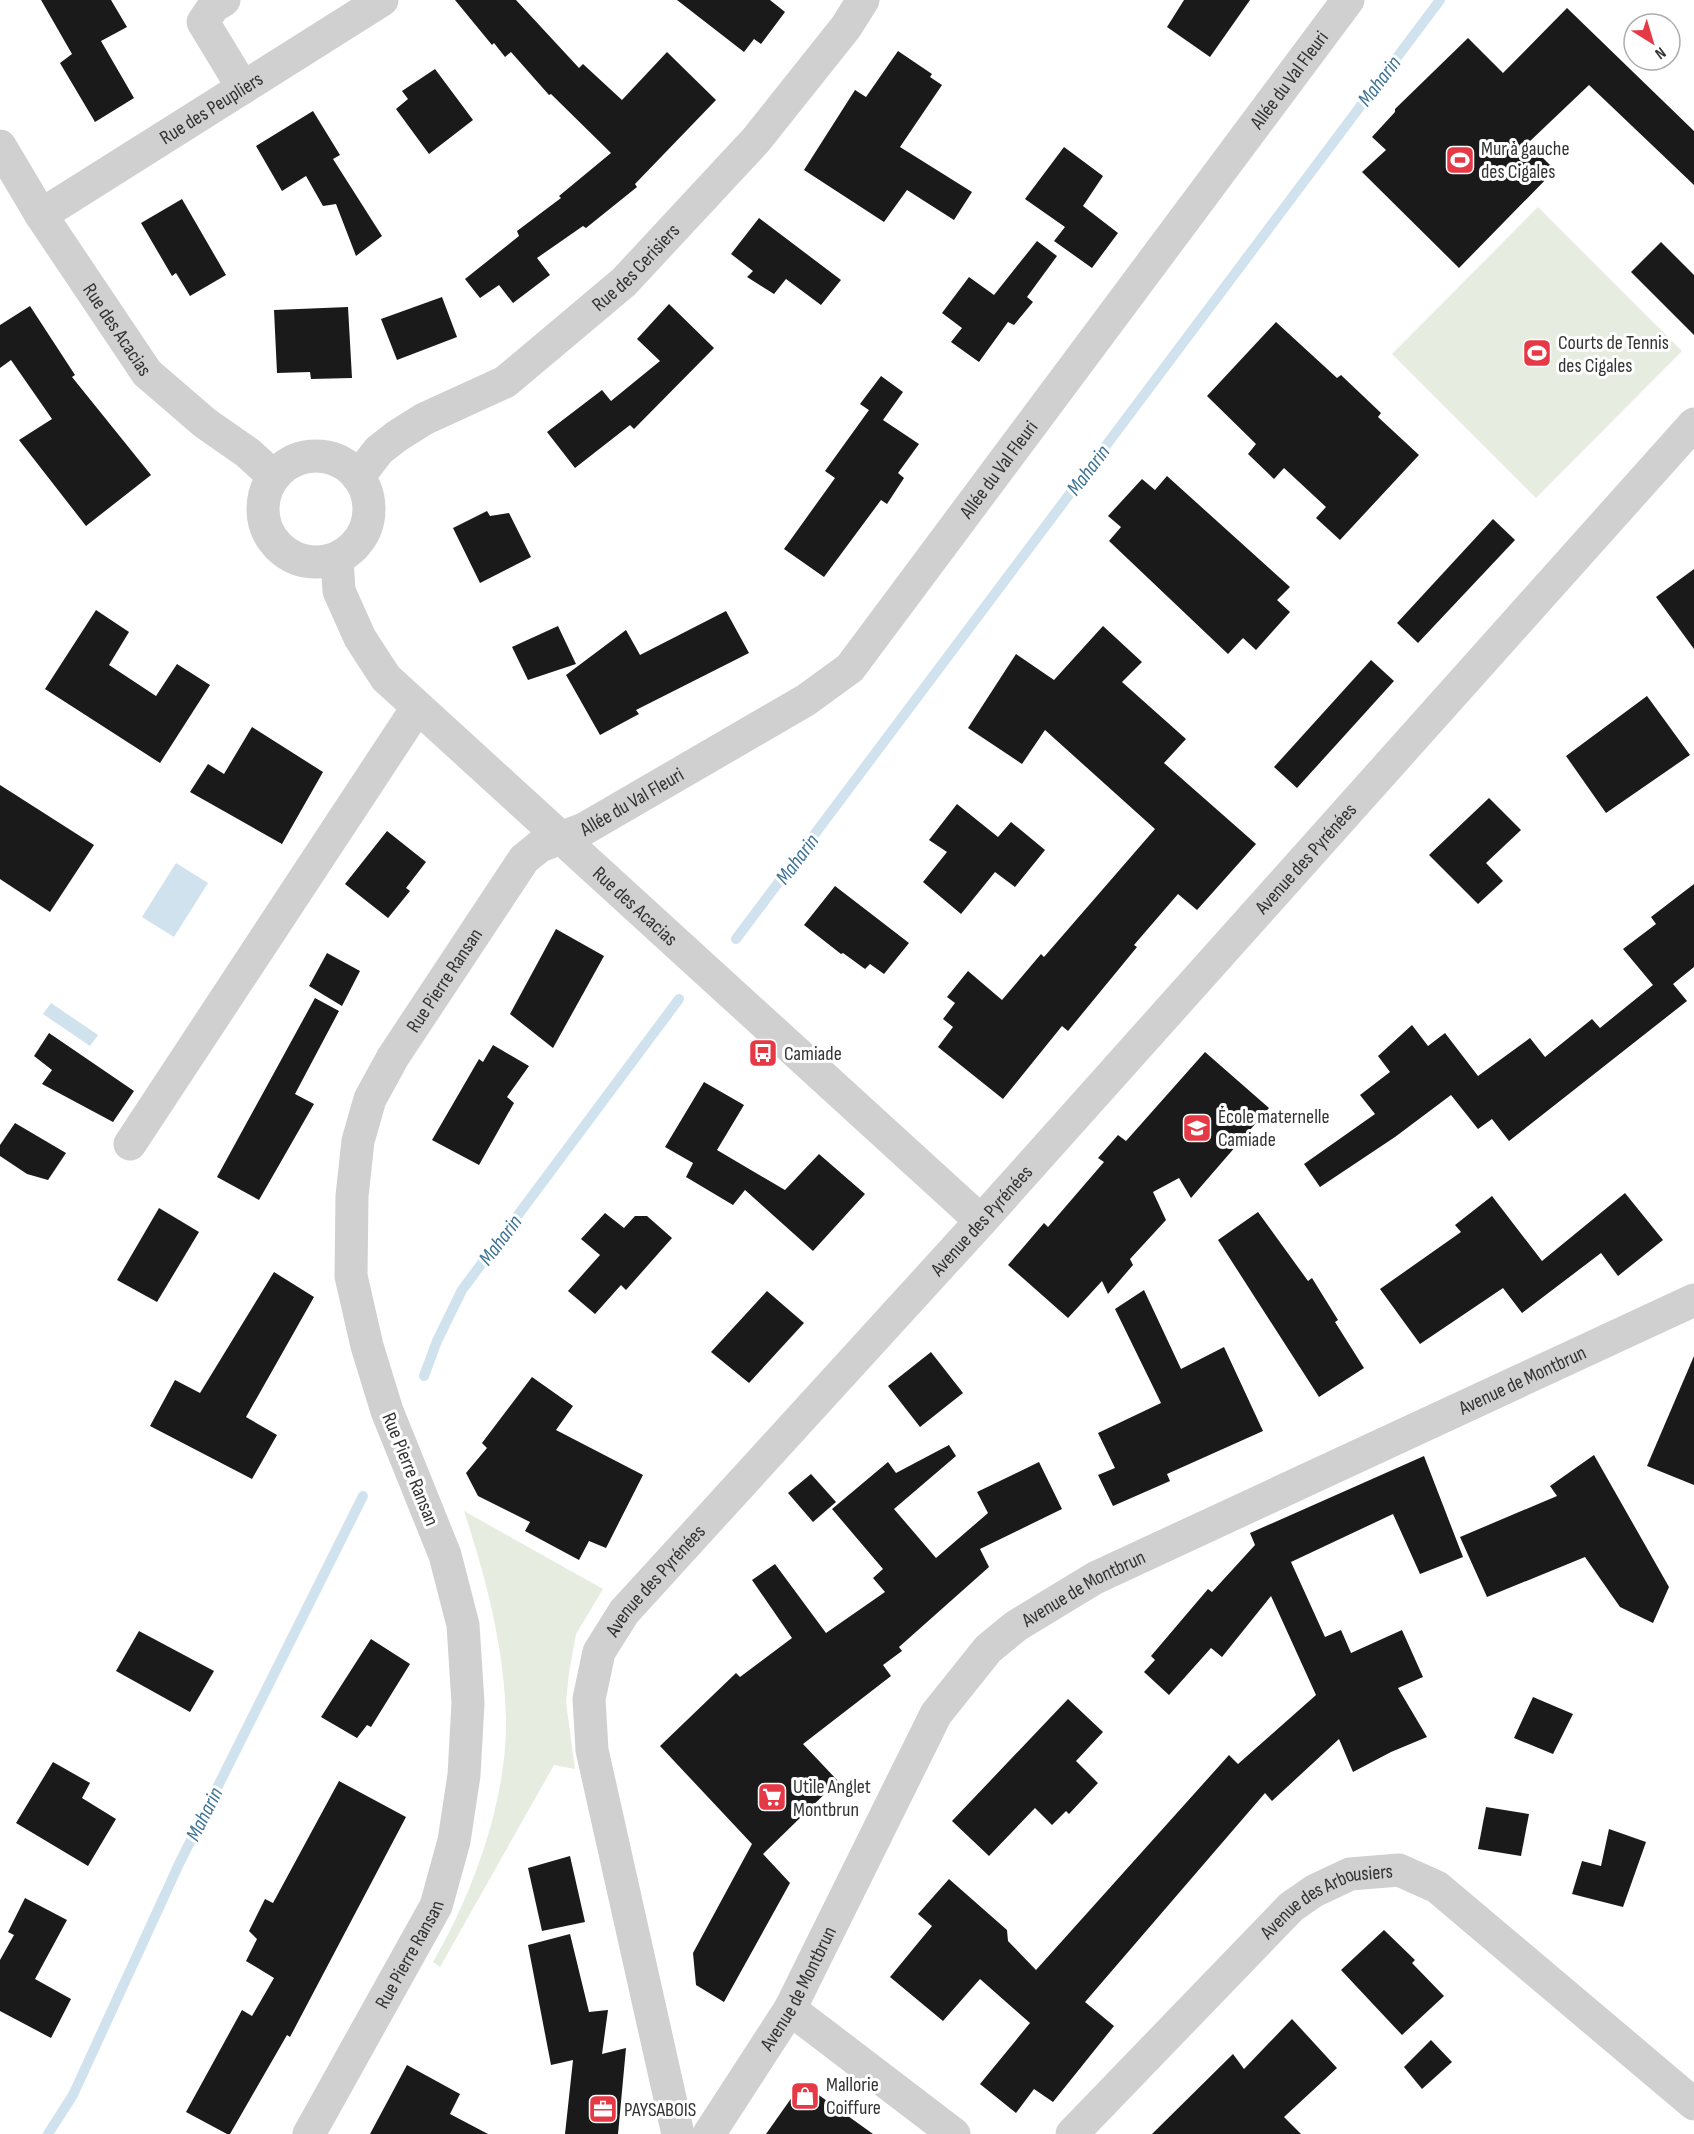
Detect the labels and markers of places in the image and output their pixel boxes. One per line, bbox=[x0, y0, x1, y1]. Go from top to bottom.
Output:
place label: Mur à gauche des Cigales bbox=[1481, 137, 1569, 184]
sports icon: Mur à gauche des Cigales bbox=[1444, 144, 1476, 176]
place label: Courts de Tennis des Cigales bbox=[1558, 331, 1669, 378]
sports icon: Courts de Tennis des Cigales bbox=[1521, 337, 1553, 369]
bus stop icon: Camiade bbox=[747, 1037, 779, 1069]
place label: Camiade bbox=[784, 1042, 842, 1066]
place label: École maternelle Camiade bbox=[1218, 1105, 1330, 1152]
school or university icon: École maternelle Camiade bbox=[1181, 1112, 1213, 1144]
place label: Utile Anglet Montbrun bbox=[793, 1775, 871, 1822]
supermarket icon: Utile Anglet Montbrun bbox=[756, 1781, 788, 1813]
place label: Mallorie Coiffure bbox=[826, 2073, 881, 2120]
shop icon: Mallorie Coiffure bbox=[789, 2080, 821, 2112]
office icon: PAYSABOIS bbox=[587, 2093, 619, 2125]
place label: PAYSABOIS bbox=[624, 2098, 696, 2122]

